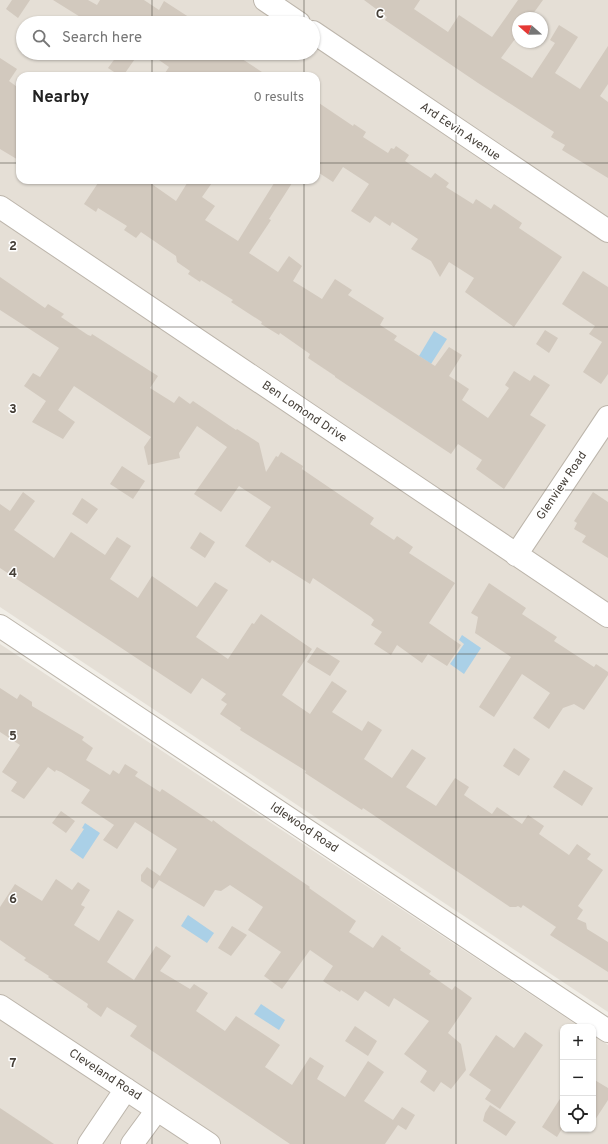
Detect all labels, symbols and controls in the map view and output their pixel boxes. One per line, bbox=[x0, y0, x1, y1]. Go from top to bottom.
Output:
text: C bbox=[376, 7, 384, 23]
north arrow bbox=[512, 12, 548, 48]
search box bbox=[16, 16, 320, 60]
icon: search bbox=[30, 27, 52, 49]
text: Search here bbox=[62, 29, 142, 48]
text: Nearby bbox=[32, 87, 89, 109]
text: 0 results bbox=[253, 90, 304, 106]
street label: Ard Eevin Avenue bbox=[417, 99, 503, 165]
text: 2 bbox=[9, 239, 17, 255]
street label: Ben Lomond Drive bbox=[258, 378, 350, 446]
text: 3 bbox=[9, 402, 17, 418]
street label: Glenview Road bbox=[533, 449, 591, 523]
text: 4 bbox=[9, 566, 17, 582]
text: 5 bbox=[9, 729, 17, 745]
street label: Idlewood Road bbox=[267, 799, 341, 857]
text: 6 bbox=[9, 892, 17, 908]
map controls bbox=[560, 1024, 596, 1132]
button: + bbox=[560, 1024, 596, 1060]
street label: Cleveland Road bbox=[66, 1046, 144, 1104]
text: 7 bbox=[10, 1056, 17, 1072]
button: − bbox=[560, 1060, 596, 1096]
button: locate bbox=[560, 1096, 596, 1132]

